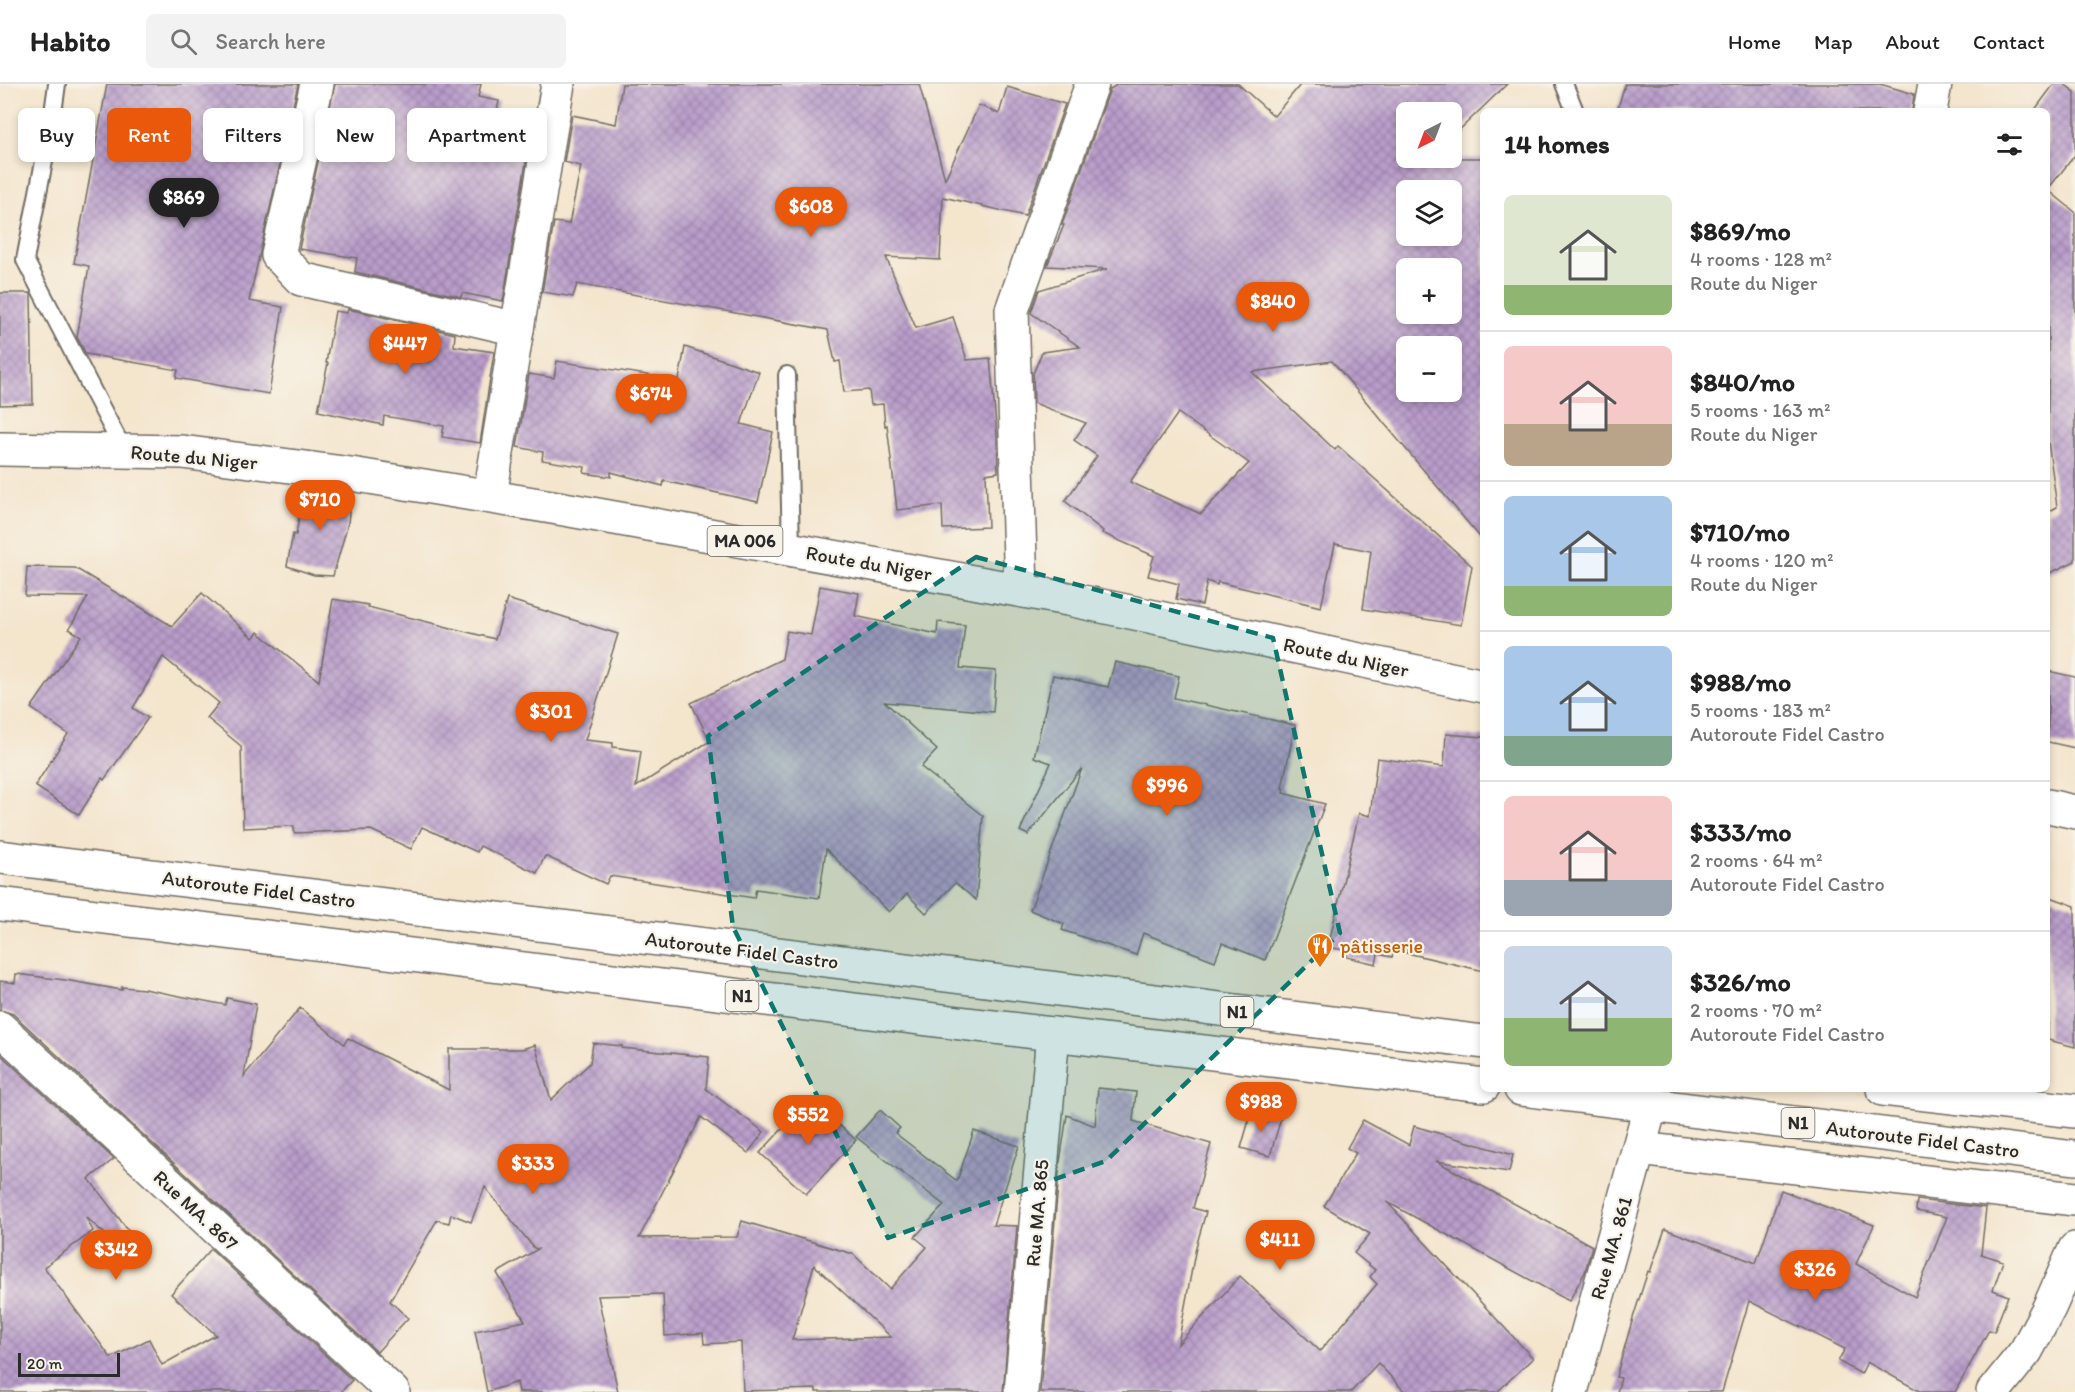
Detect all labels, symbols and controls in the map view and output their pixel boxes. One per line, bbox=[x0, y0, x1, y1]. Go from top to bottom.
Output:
search box bbox=[146, 14, 566, 68]
text: Habito bbox=[30, 24, 110, 58]
icon: search bbox=[167, 25, 200, 58]
text: Search here bbox=[215, 28, 326, 55]
text: Home bbox=[1728, 29, 1781, 54]
text: Map bbox=[1814, 29, 1853, 54]
text: About bbox=[1886, 29, 1940, 54]
text: Contact bbox=[1973, 29, 2045, 54]
north arrow bbox=[1396, 102, 1462, 168]
map controls bbox=[1396, 102, 1462, 402]
chip: Buy bbox=[18, 108, 95, 162]
chip: Rent bbox=[107, 108, 191, 162]
chip: Filters bbox=[203, 108, 303, 162]
chip: New bbox=[315, 108, 395, 162]
chip: Apartment bbox=[407, 108, 547, 162]
text: 14 homes bbox=[1504, 128, 1610, 160]
icon: filters bbox=[1993, 128, 2026, 161]
pin: $869 bbox=[148, 178, 220, 229]
button: layers bbox=[1396, 180, 1462, 246]
text: $869 bbox=[163, 185, 205, 209]
pin: $608 bbox=[775, 187, 847, 238]
text: $608 bbox=[789, 194, 833, 218]
text: $869/mo bbox=[1690, 215, 1791, 247]
icon: home bbox=[1552, 219, 1624, 291]
text: 4 rooms · 128 m² bbox=[1690, 247, 1832, 271]
button: + bbox=[1396, 258, 1462, 324]
text: Route du Niger bbox=[1690, 271, 1818, 295]
pin: $840 bbox=[1237, 282, 1309, 333]
text: $840 bbox=[1250, 289, 1296, 313]
pin: $447 bbox=[369, 324, 441, 375]
text: $447 bbox=[383, 331, 427, 355]
button: − bbox=[1396, 336, 1462, 402]
text: $840/mo bbox=[1690, 366, 1795, 398]
icon: home bbox=[1552, 370, 1624, 442]
pin: $674 bbox=[615, 374, 687, 425]
text: $674 bbox=[630, 381, 672, 405]
text: 5 rooms · 163 m² bbox=[1690, 398, 1831, 422]
text: Route du Niger bbox=[1690, 422, 1818, 446]
street label: Route du Niger bbox=[129, 439, 259, 475]
pin: $710 bbox=[284, 480, 356, 531]
text: $710 bbox=[299, 487, 341, 511]
text: $710/mo bbox=[1690, 516, 1790, 548]
icon: home bbox=[1552, 520, 1624, 592]
road number: MA 006 bbox=[708, 526, 783, 556]
street label: Route du Niger bbox=[804, 540, 934, 586]
text: 4 rooms · 120 m² bbox=[1690, 548, 1833, 572]
text: Route du Niger bbox=[1690, 572, 1818, 596]
street label: Route du Niger bbox=[1281, 632, 1411, 682]
text: $988/mo bbox=[1690, 666, 1791, 698]
icon: home bbox=[1552, 670, 1624, 742]
pin: $301 bbox=[515, 692, 587, 743]
text: 5 rooms · 183 m² bbox=[1690, 698, 1831, 722]
text: $301 bbox=[530, 699, 572, 723]
text: Autoroute Fidel Castro bbox=[1690, 722, 1885, 746]
pin: $996 bbox=[1131, 766, 1203, 817]
text: $996 bbox=[1146, 773, 1188, 797]
text: $333/mo bbox=[1690, 816, 1792, 848]
icon: home bbox=[1552, 820, 1624, 892]
text: 2 rooms · 64 m² bbox=[1690, 848, 1822, 872]
street label: Autoroute Fidel Castro bbox=[161, 865, 357, 913]
text: Autoroute Fidel Castro bbox=[1690, 872, 1885, 896]
street label: Autoroute Fidel Castro bbox=[644, 926, 840, 974]
restaurant icon: pâtisserie bbox=[1305, 931, 1335, 969]
place label: pâtisserie bbox=[1340, 934, 1423, 958]
text: $326/mo bbox=[1690, 966, 1791, 998]
icon: home bbox=[1552, 970, 1624, 1042]
road number: N1 bbox=[726, 981, 758, 1011]
road number: N1 bbox=[1220, 997, 1254, 1027]
text: 2 rooms · 70 m² bbox=[1690, 998, 1822, 1022]
text: Autoroute Fidel Castro bbox=[1690, 1022, 1885, 1046]
pin: $988 bbox=[1225, 1082, 1297, 1133]
text: $988 bbox=[1240, 1089, 1282, 1113]
pin: $552 bbox=[772, 1095, 844, 1146]
text: $552 bbox=[787, 1102, 829, 1126]
road number: N1 bbox=[1782, 1108, 1814, 1138]
street label: Autoroute Fidel Castro bbox=[1825, 1115, 2021, 1163]
pin: $333 bbox=[497, 1144, 569, 1195]
text: $333 bbox=[512, 1151, 554, 1175]
street label: Rue MA. 865 bbox=[1020, 1158, 1054, 1268]
street label: Rue MA. 867 bbox=[149, 1165, 243, 1255]
street label: Rue MA. 861 bbox=[1585, 1194, 1637, 1302]
pin: $411 bbox=[1244, 1220, 1316, 1271]
text: $411 bbox=[1260, 1227, 1300, 1251]
pin: $342 bbox=[80, 1230, 152, 1281]
text: $342 bbox=[94, 1237, 138, 1261]
pin: $326 bbox=[1779, 1250, 1851, 1301]
text: $326 bbox=[1794, 1257, 1836, 1281]
scale bar bbox=[18, 1350, 120, 1378]
text: 20 m bbox=[27, 1354, 62, 1373]

